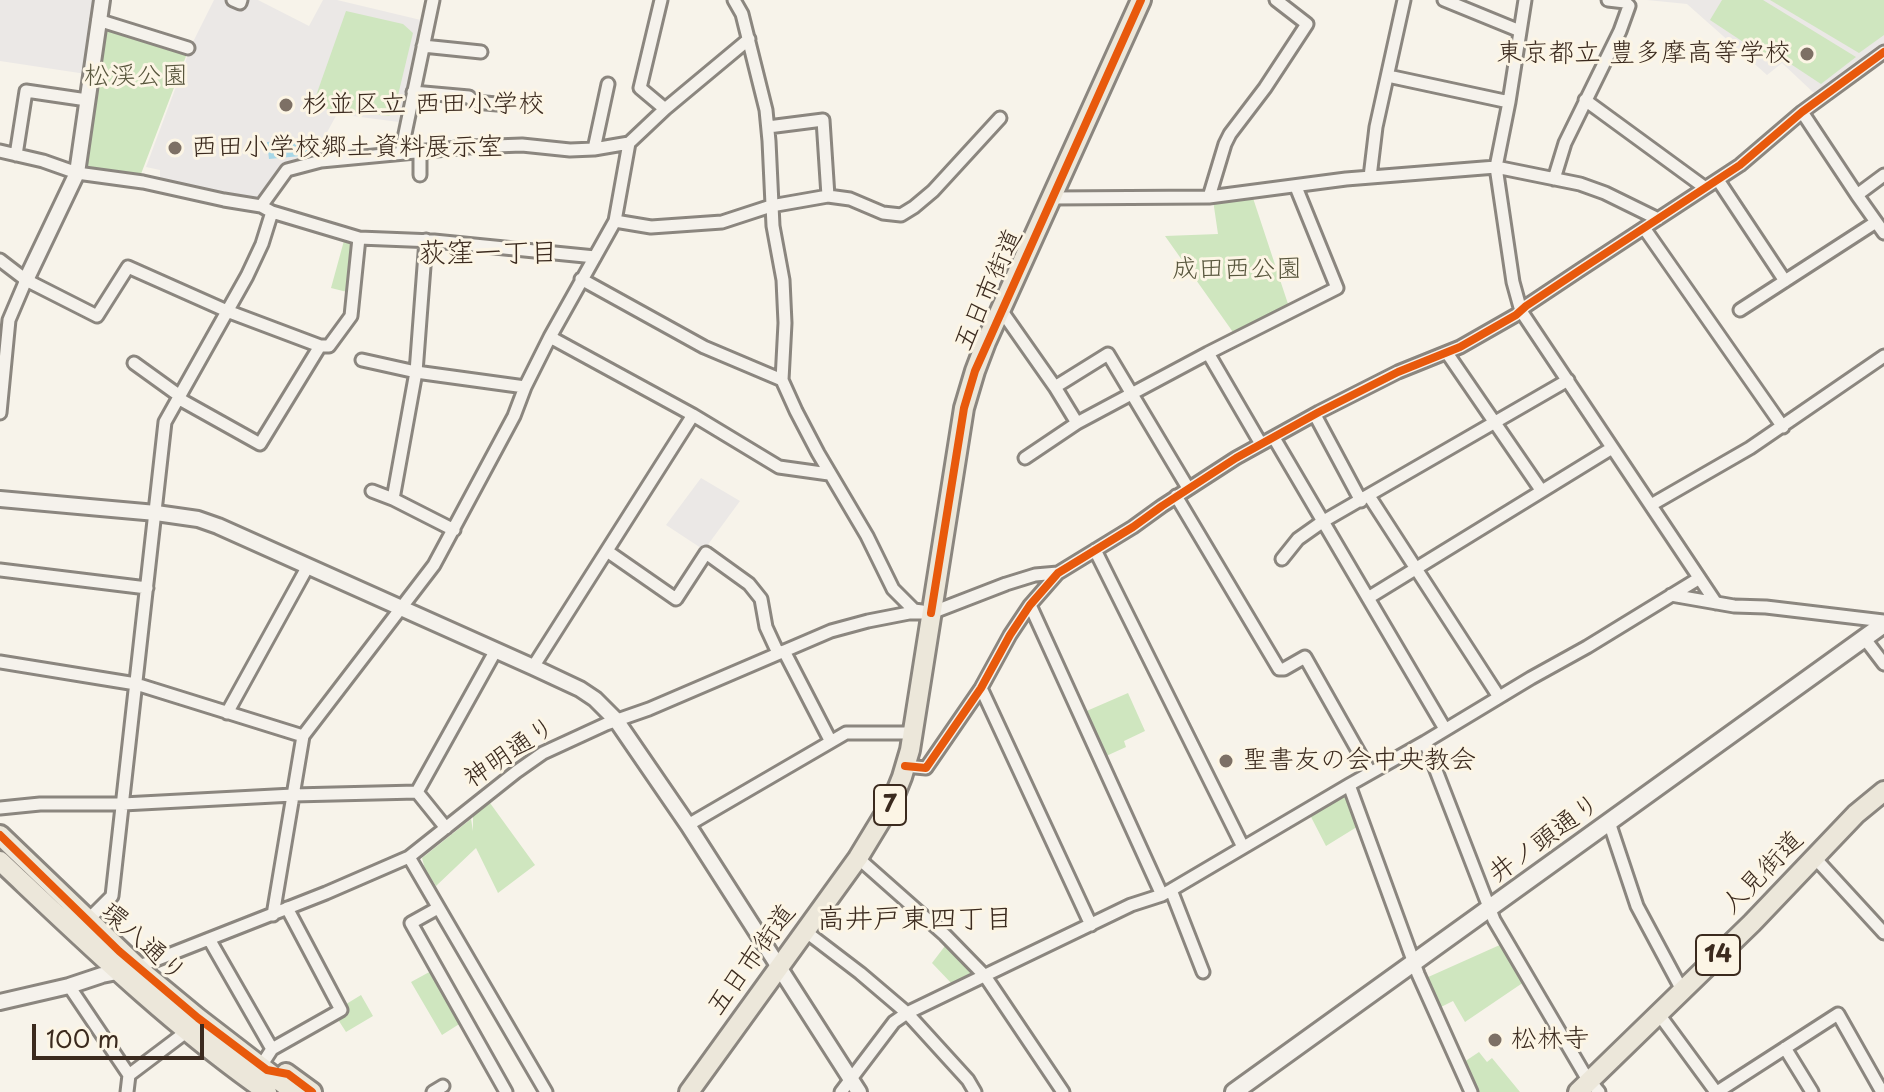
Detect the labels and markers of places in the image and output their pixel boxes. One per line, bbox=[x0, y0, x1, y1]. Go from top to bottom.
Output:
place label: 東京都立 豊多摩高等学校 bbox=[1497, 38, 1791, 70]
marker: 東京都立 豊多摩高等学校 bbox=[1798, 45, 1816, 63]
place label: 杉並区立 西田小学校 bbox=[302, 89, 544, 121]
marker: 杉並区立 西田小学校 bbox=[277, 96, 295, 114]
place label: 西田小学校郷土資料展示室 bbox=[191, 132, 503, 164]
marker: 西田小学校郷土資料展示室 bbox=[166, 139, 184, 157]
place label: 聖書友の会中央教会 bbox=[1242, 745, 1476, 777]
marker: 聖書友の会中央教会 bbox=[1217, 752, 1235, 770]
place label: 松林寺 bbox=[1511, 1024, 1589, 1056]
marker: 松林寺 bbox=[1486, 1031, 1504, 1049]

